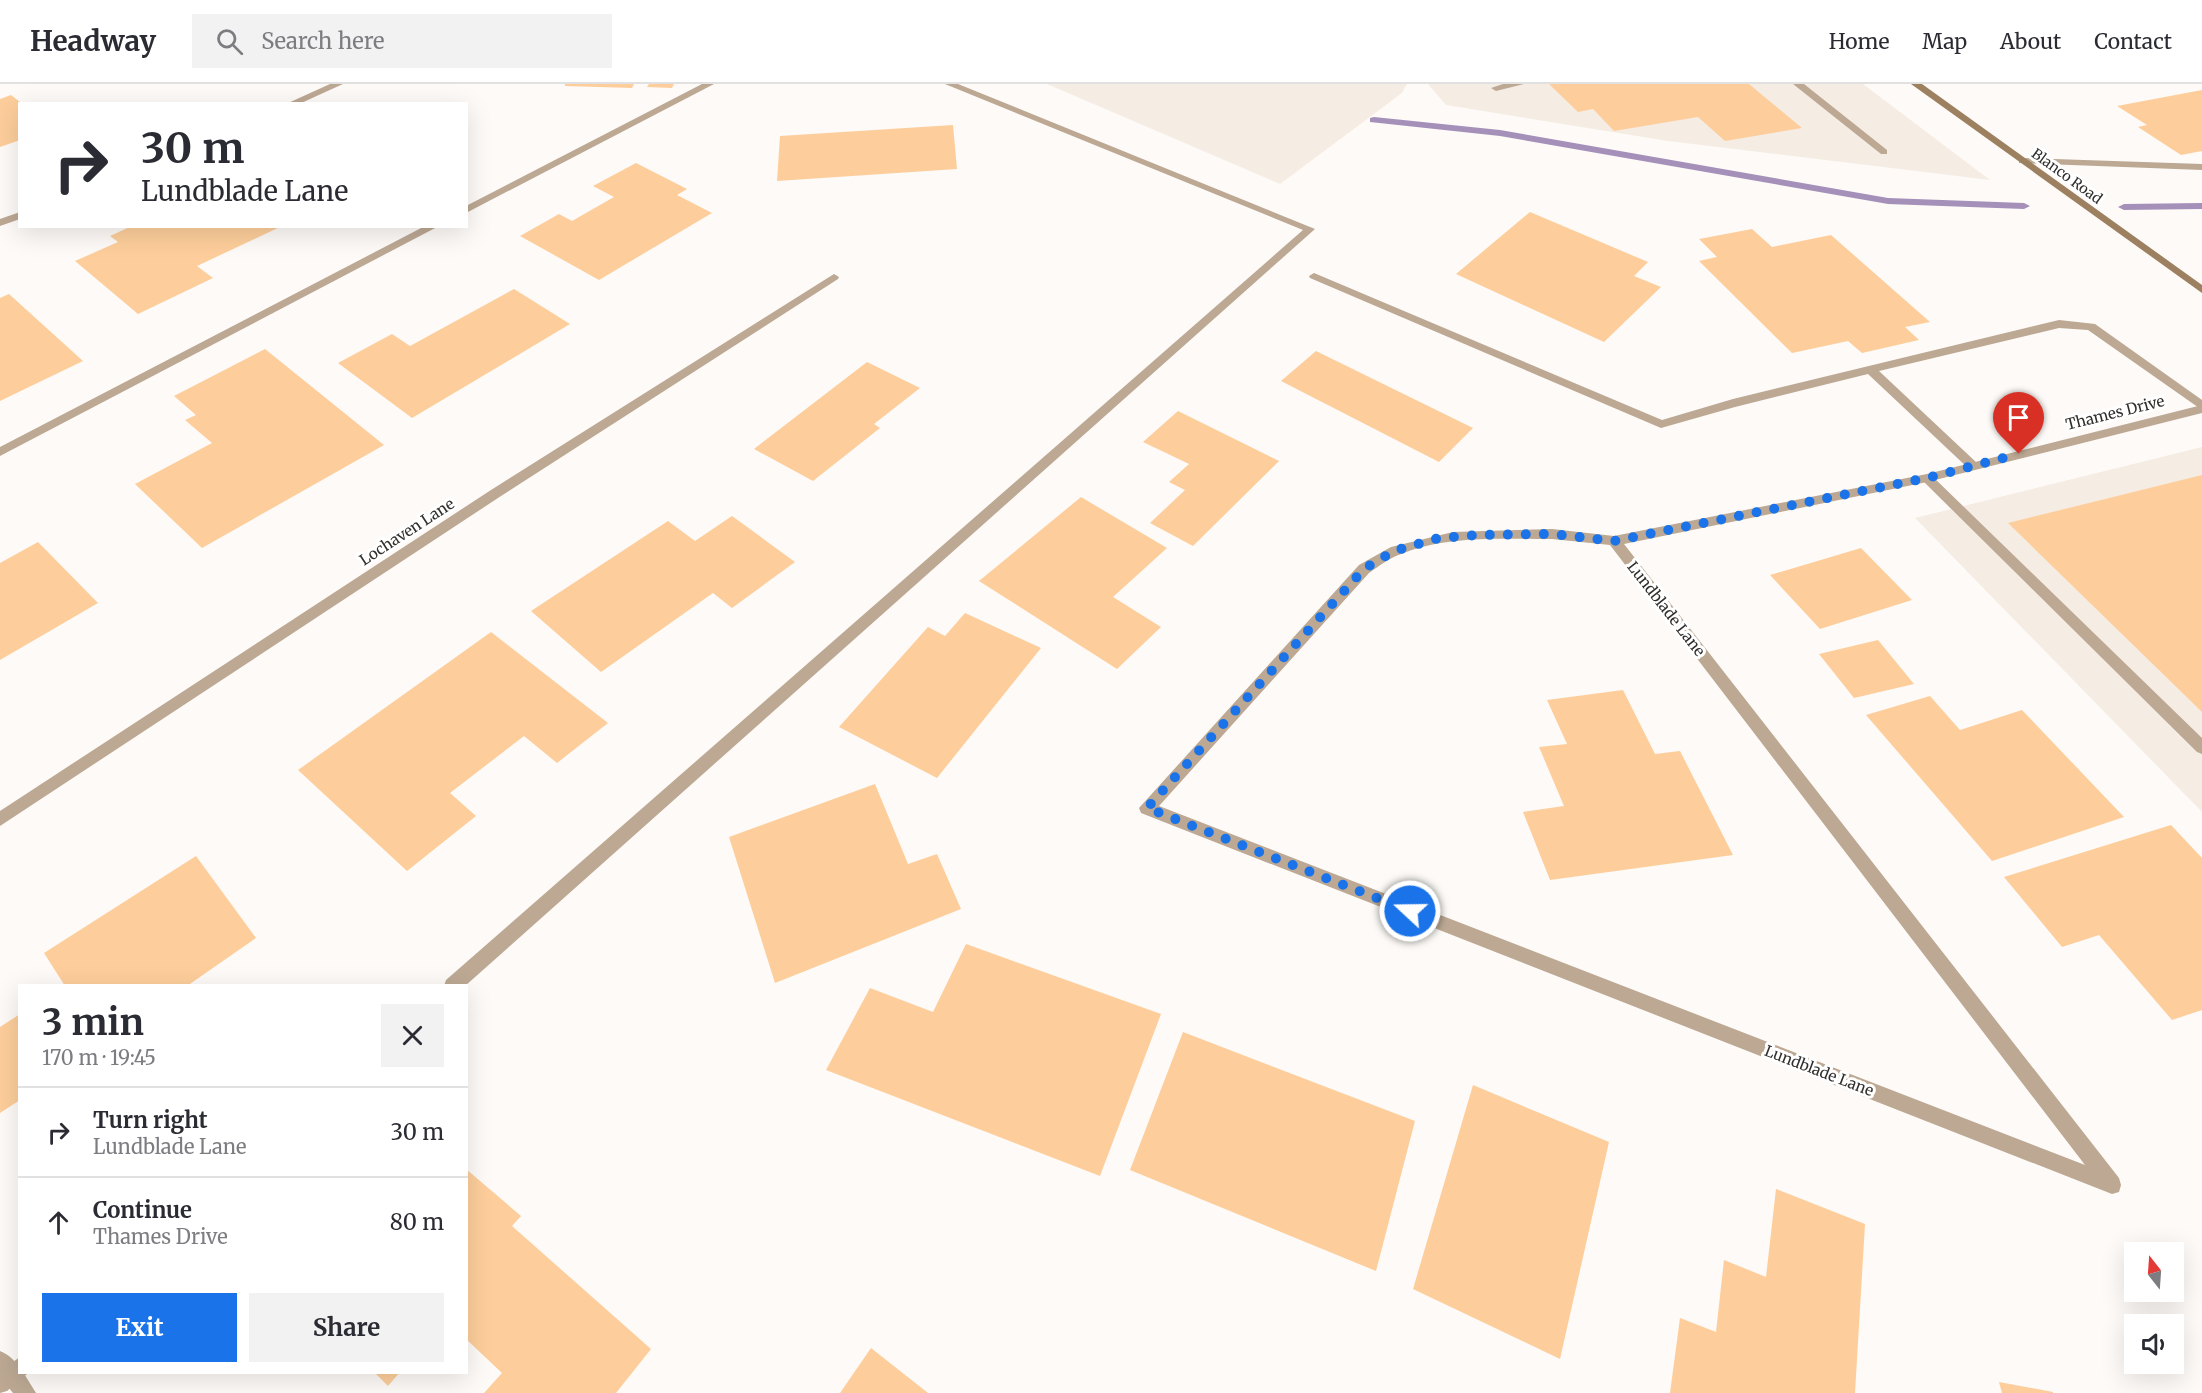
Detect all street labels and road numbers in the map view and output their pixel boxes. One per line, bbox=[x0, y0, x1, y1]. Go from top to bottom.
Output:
street label: Blanco Road bbox=[2028, 144, 2106, 208]
street label: Thames Drive bbox=[2064, 391, 2166, 434]
street label: Lochaven Lane bbox=[356, 494, 458, 569]
street label: Lundblade Lane bbox=[1623, 557, 1709, 660]
street label: Lundblade Lane bbox=[1762, 1041, 1876, 1100]

